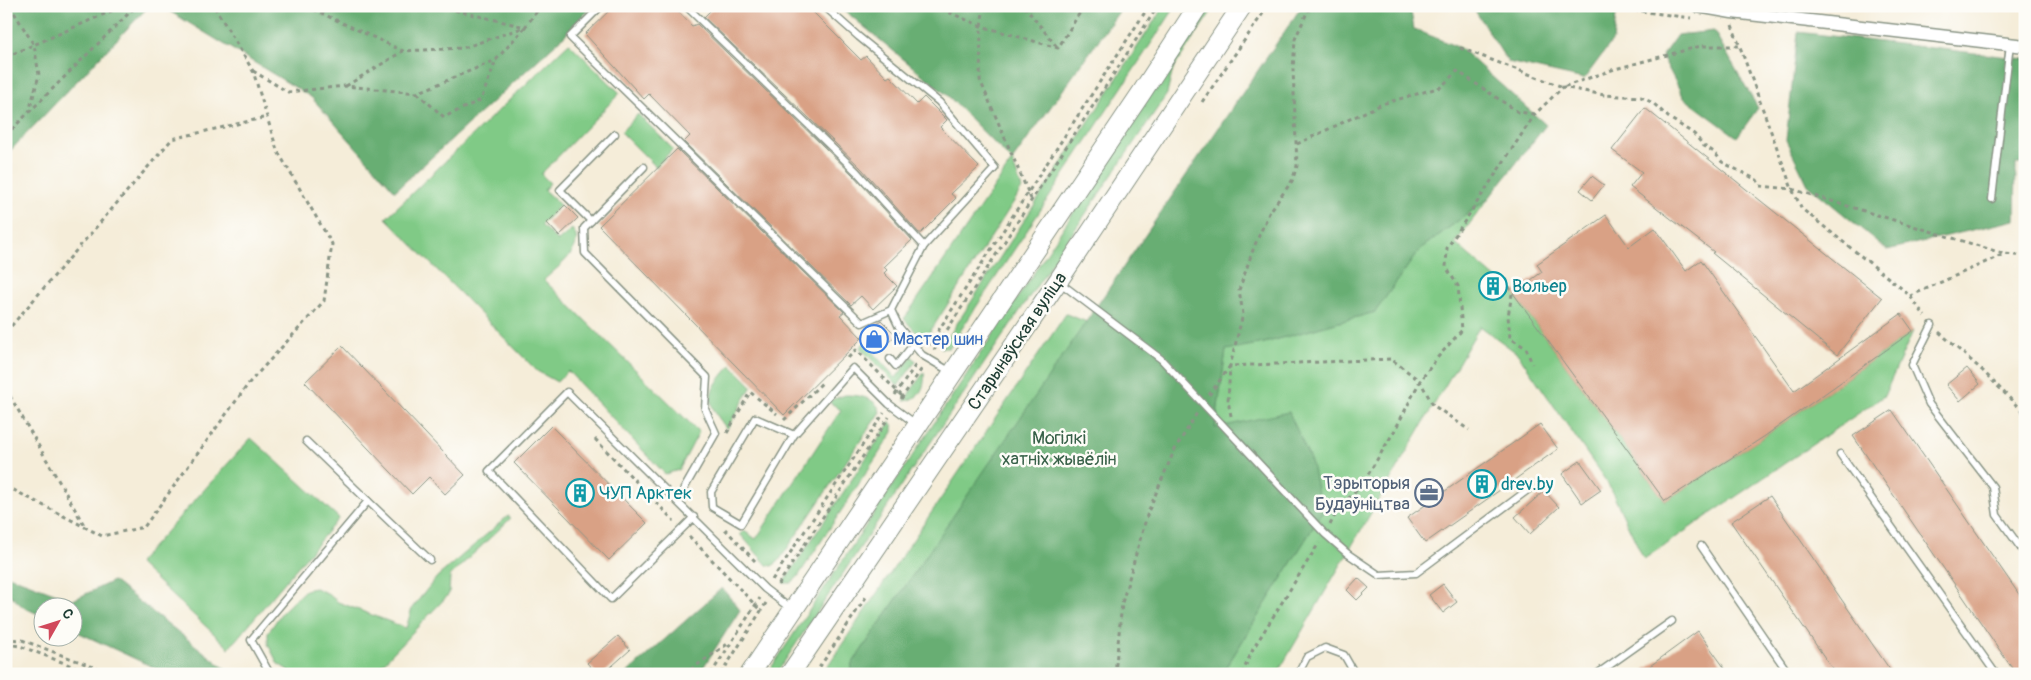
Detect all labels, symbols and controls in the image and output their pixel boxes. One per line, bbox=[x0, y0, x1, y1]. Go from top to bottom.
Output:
street label: Старынаўская вуліца bbox=[963, 268, 1072, 415]
building icon: Вольер bbox=[1478, 271, 1508, 301]
place label: Вольер bbox=[1512, 275, 1567, 298]
shop icon: Мастер шин bbox=[859, 324, 889, 354]
place label: Мастер шин bbox=[893, 328, 983, 351]
park label: Могілкі хатніх жывёлін bbox=[1002, 427, 1116, 471]
building icon: drev.by bbox=[1467, 469, 1497, 499]
place label: Тэрыторыя Будаўніцтва bbox=[1315, 472, 1410, 516]
place label: drev.by bbox=[1501, 473, 1554, 496]
building icon: ЧУП Арктек bbox=[565, 478, 595, 508]
office icon: Тэрыторыя Будаўніцтва bbox=[1414, 478, 1444, 508]
place label: ЧУП Арктек bbox=[599, 482, 692, 505]
north arrow bbox=[32, 598, 82, 648]
text: С bbox=[58, 605, 77, 623]

